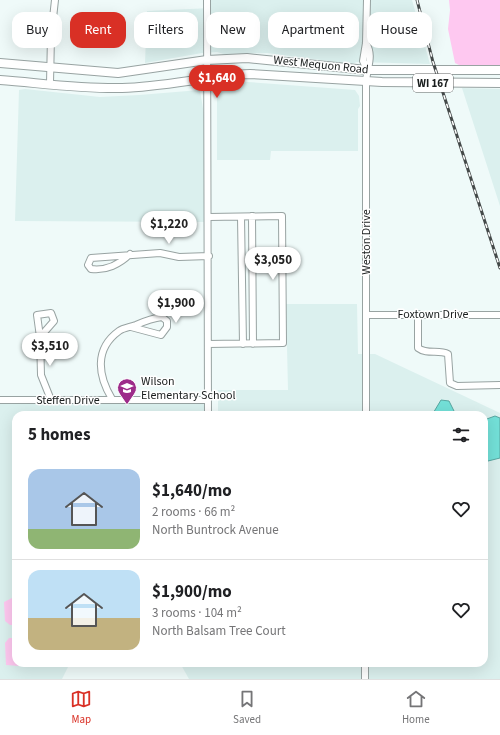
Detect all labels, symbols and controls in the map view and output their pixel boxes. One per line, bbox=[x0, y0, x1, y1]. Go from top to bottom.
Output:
chip: Buy bbox=[12, 12, 62, 48]
chip: Rent bbox=[70, 12, 126, 48]
chip: Filters bbox=[134, 12, 198, 48]
chip: New bbox=[206, 12, 260, 48]
chip: Apartment bbox=[268, 12, 359, 48]
chip: House bbox=[367, 12, 432, 48]
street label: West Mequon Road bbox=[273, 52, 369, 78]
pin: $1,640 bbox=[184, 65, 250, 99]
text: $1,640 bbox=[198, 69, 236, 87]
road number: WI 167 bbox=[413, 74, 453, 92]
street label: Weston Drive bbox=[358, 209, 375, 275]
pin: $1,220 bbox=[136, 211, 202, 245]
text: $1,220 bbox=[150, 215, 188, 233]
pin: $3,050 bbox=[240, 247, 306, 281]
text: $3,050 bbox=[254, 251, 292, 269]
pin: $1,900 bbox=[143, 290, 209, 324]
text: $1,900 bbox=[157, 294, 195, 312]
street label: Foxtown Drive bbox=[397, 306, 469, 323]
pin: $3,510 bbox=[17, 333, 83, 367]
text: $3,510 bbox=[31, 337, 69, 355]
place label: Wilson Elementary School bbox=[141, 373, 236, 404]
school or university icon: Wilson Elementary School bbox=[116, 377, 138, 405]
street label: Steffen Drive bbox=[36, 392, 100, 409]
text: 5 homes bbox=[28, 423, 90, 447]
icon: filters bbox=[450, 424, 472, 446]
text: $1,640/mo bbox=[152, 479, 232, 503]
icon: home bbox=[60, 485, 108, 533]
icon: heart bbox=[450, 498, 472, 520]
text: 2 rooms · 66 m² bbox=[152, 503, 235, 521]
text: North Buntrock Avenue bbox=[152, 521, 279, 539]
text: $1,900/mo bbox=[152, 580, 232, 604]
icon: home bbox=[60, 586, 108, 634]
icon: heart bbox=[450, 599, 472, 621]
text: 3 rooms · 104 m² bbox=[152, 604, 242, 622]
text: North Balsam Tree Court bbox=[152, 622, 286, 640]
tab: Map bbox=[70, 688, 92, 727]
tab: Saved bbox=[233, 688, 261, 727]
tab: Home bbox=[402, 688, 430, 727]

